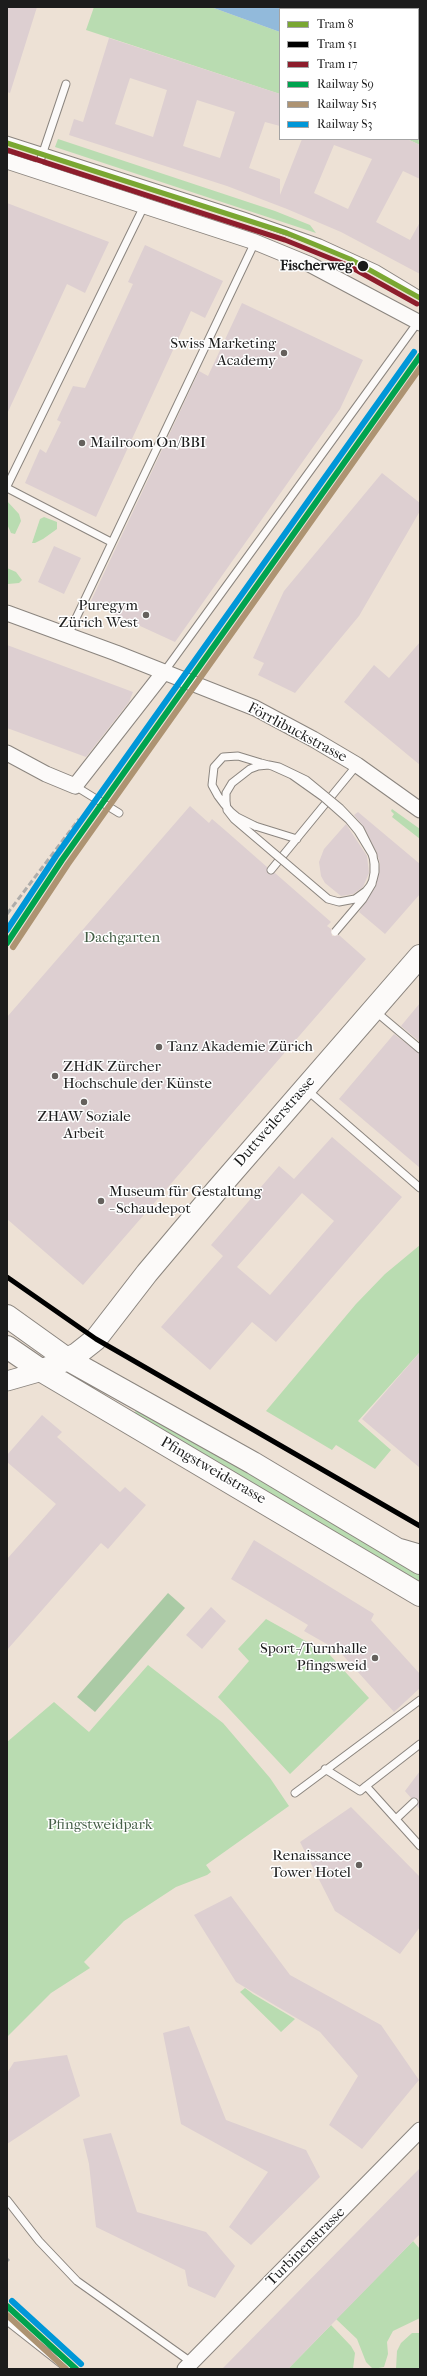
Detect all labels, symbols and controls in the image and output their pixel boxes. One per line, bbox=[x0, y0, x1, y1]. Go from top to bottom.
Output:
legend bbox=[279, 8, 419, 140]
text: Tram 8 bbox=[317, 17, 354, 31]
text: Tram 51 bbox=[317, 37, 357, 51]
text: Tram 17 bbox=[317, 57, 358, 71]
text: Railway S9 bbox=[317, 77, 374, 91]
text: Railway S15 bbox=[317, 97, 377, 111]
text: Railway S3 bbox=[317, 117, 372, 131]
place label: Fischerweg bbox=[280, 257, 353, 275]
marker: Fischerweg bbox=[356, 259, 370, 273]
place label: Swiss Marketing Academy bbox=[170, 335, 276, 370]
marker: Swiss Marketing Academy bbox=[279, 348, 289, 358]
place label: Mailroom On/BBI bbox=[90, 434, 206, 452]
marker: Mailroom On/BBI bbox=[77, 438, 87, 448]
place label: Puregym Zürich West bbox=[58, 597, 138, 632]
marker: Puregym Zürich West bbox=[141, 610, 151, 620]
street label: Förrlibuckstrasse bbox=[244, 699, 350, 767]
park label: Dachgarten bbox=[84, 929, 160, 947]
place label: Tanz Akademie Zürich bbox=[167, 1038, 313, 1056]
marker: Tanz Akademie Zürich bbox=[154, 1042, 164, 1052]
place label: ZHdK Zürcher Hochschule der Künste bbox=[63, 1058, 212, 1093]
marker: ZHdK Zürcher Hochschule der Künste bbox=[50, 1071, 60, 1081]
street label: Duttweilerstrasse bbox=[231, 1073, 319, 1171]
marker: ZHAW Soziale Arbeit bbox=[79, 1097, 89, 1107]
place label: ZHAW Soziale Arbeit bbox=[37, 1108, 131, 1143]
place label: Museum für Gestaltung - Schaudepot bbox=[109, 1183, 262, 1218]
marker: Museum für Gestaltung - Schaudepot bbox=[96, 1196, 106, 1206]
street label: Pfingstweidstrasse bbox=[157, 1434, 269, 1508]
place label: Sport-/Turnhalle Pfingsweid bbox=[260, 1640, 367, 1675]
marker: Sport-/Turnhalle Pfingsweid bbox=[370, 1653, 380, 1663]
park label: Pfingstweidpark bbox=[48, 1816, 152, 1834]
place label: Renaissance Tower Hotel bbox=[271, 1847, 351, 1882]
marker: Renaissance Tower Hotel bbox=[354, 1860, 364, 1870]
street label: Turbinenstrasse bbox=[263, 2204, 349, 2290]

